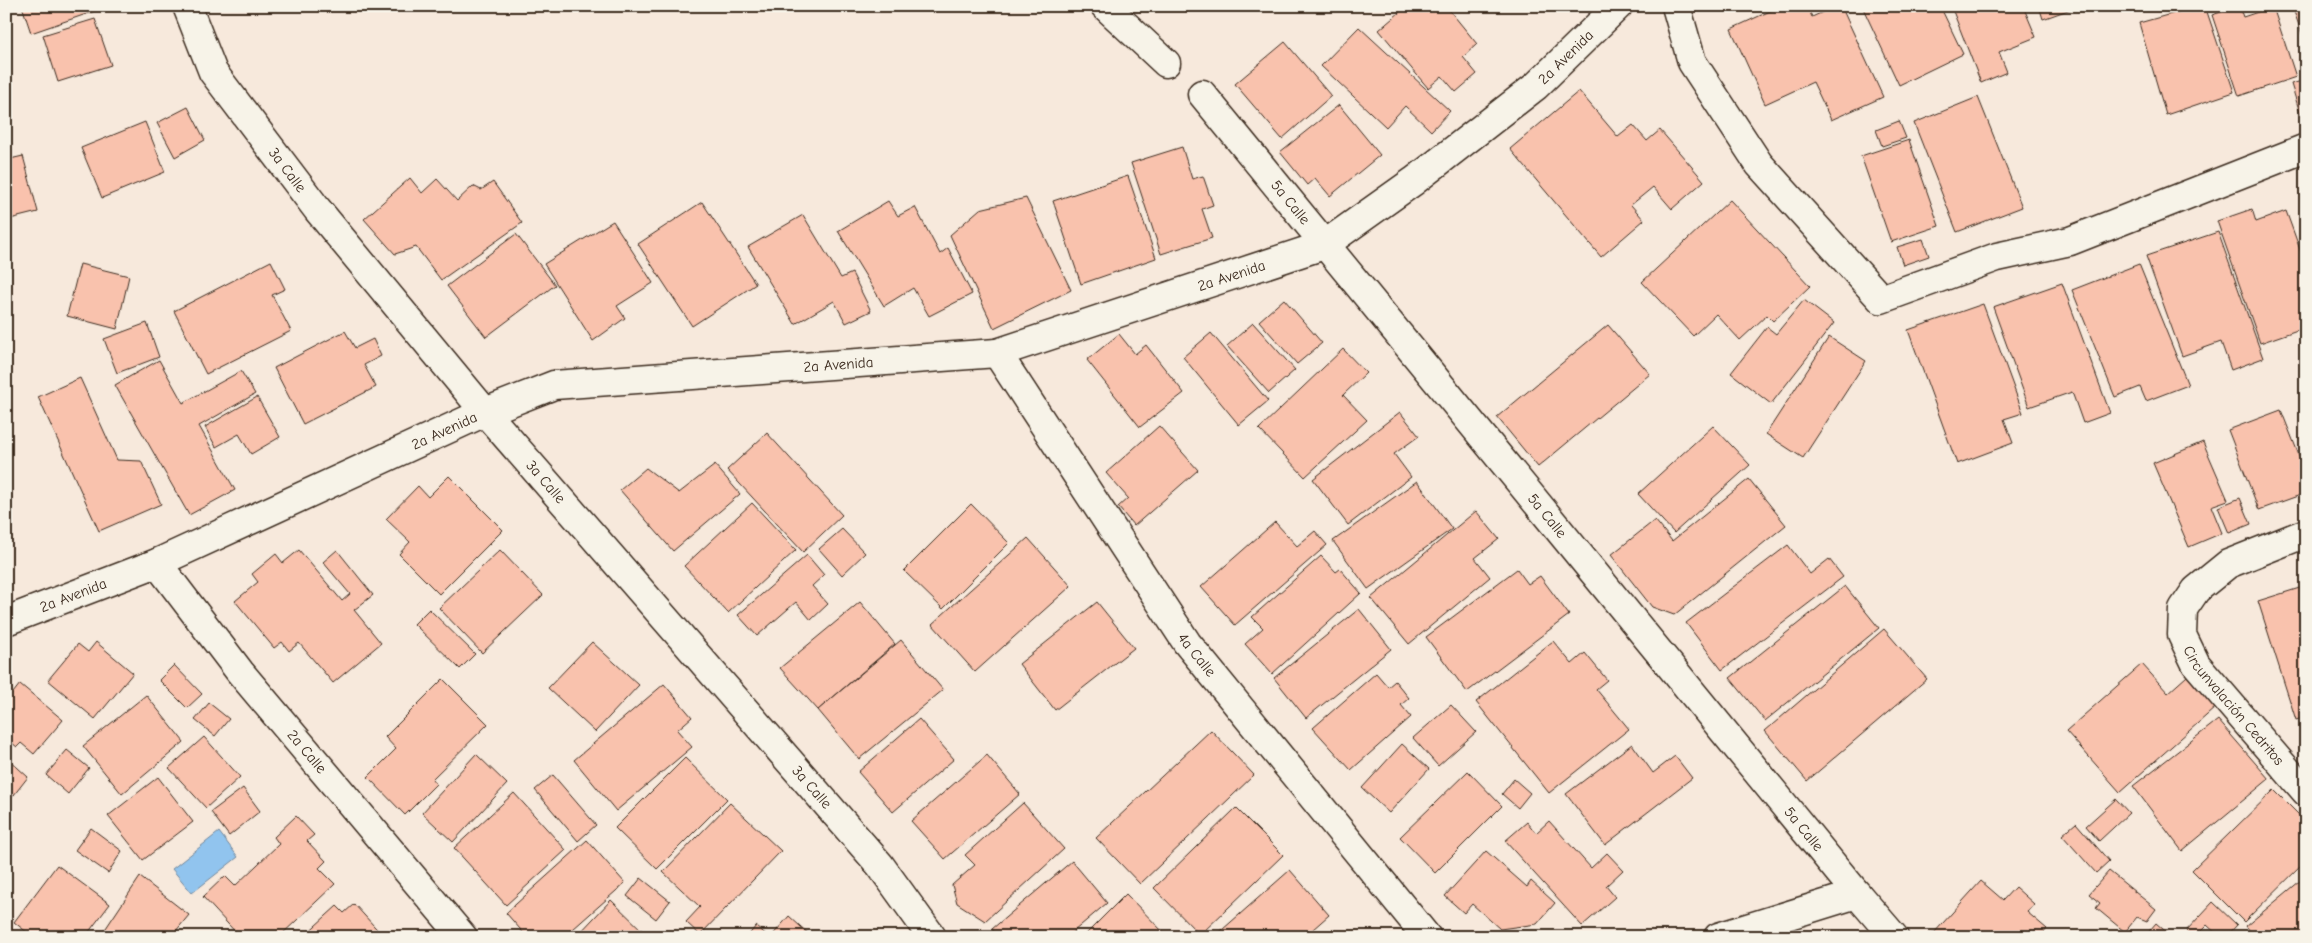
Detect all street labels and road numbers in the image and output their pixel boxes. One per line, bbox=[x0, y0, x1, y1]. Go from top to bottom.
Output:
street label: 2a Avenida bbox=[1534, 26, 1597, 88]
street label: 3a Calle bbox=[265, 144, 310, 196]
street label: 5a Calle bbox=[1267, 177, 1314, 229]
street label: 2a Avenida bbox=[1195, 256, 1268, 295]
street label: 2a Avenida bbox=[803, 353, 874, 376]
street label: 2a Avenida bbox=[409, 408, 480, 454]
street label: 3a Calle bbox=[522, 456, 570, 507]
street label: 5a Calle bbox=[1524, 490, 1571, 542]
street label: 2a Avenida bbox=[37, 574, 109, 616]
street label: 4a Calle bbox=[1174, 629, 1220, 681]
street label: Circunvalación Cedritos bbox=[2179, 643, 2288, 769]
street label: 2a Calle bbox=[283, 726, 331, 778]
street label: 3a Calle bbox=[788, 762, 836, 813]
street label: 5a Calle bbox=[1780, 803, 1828, 855]

